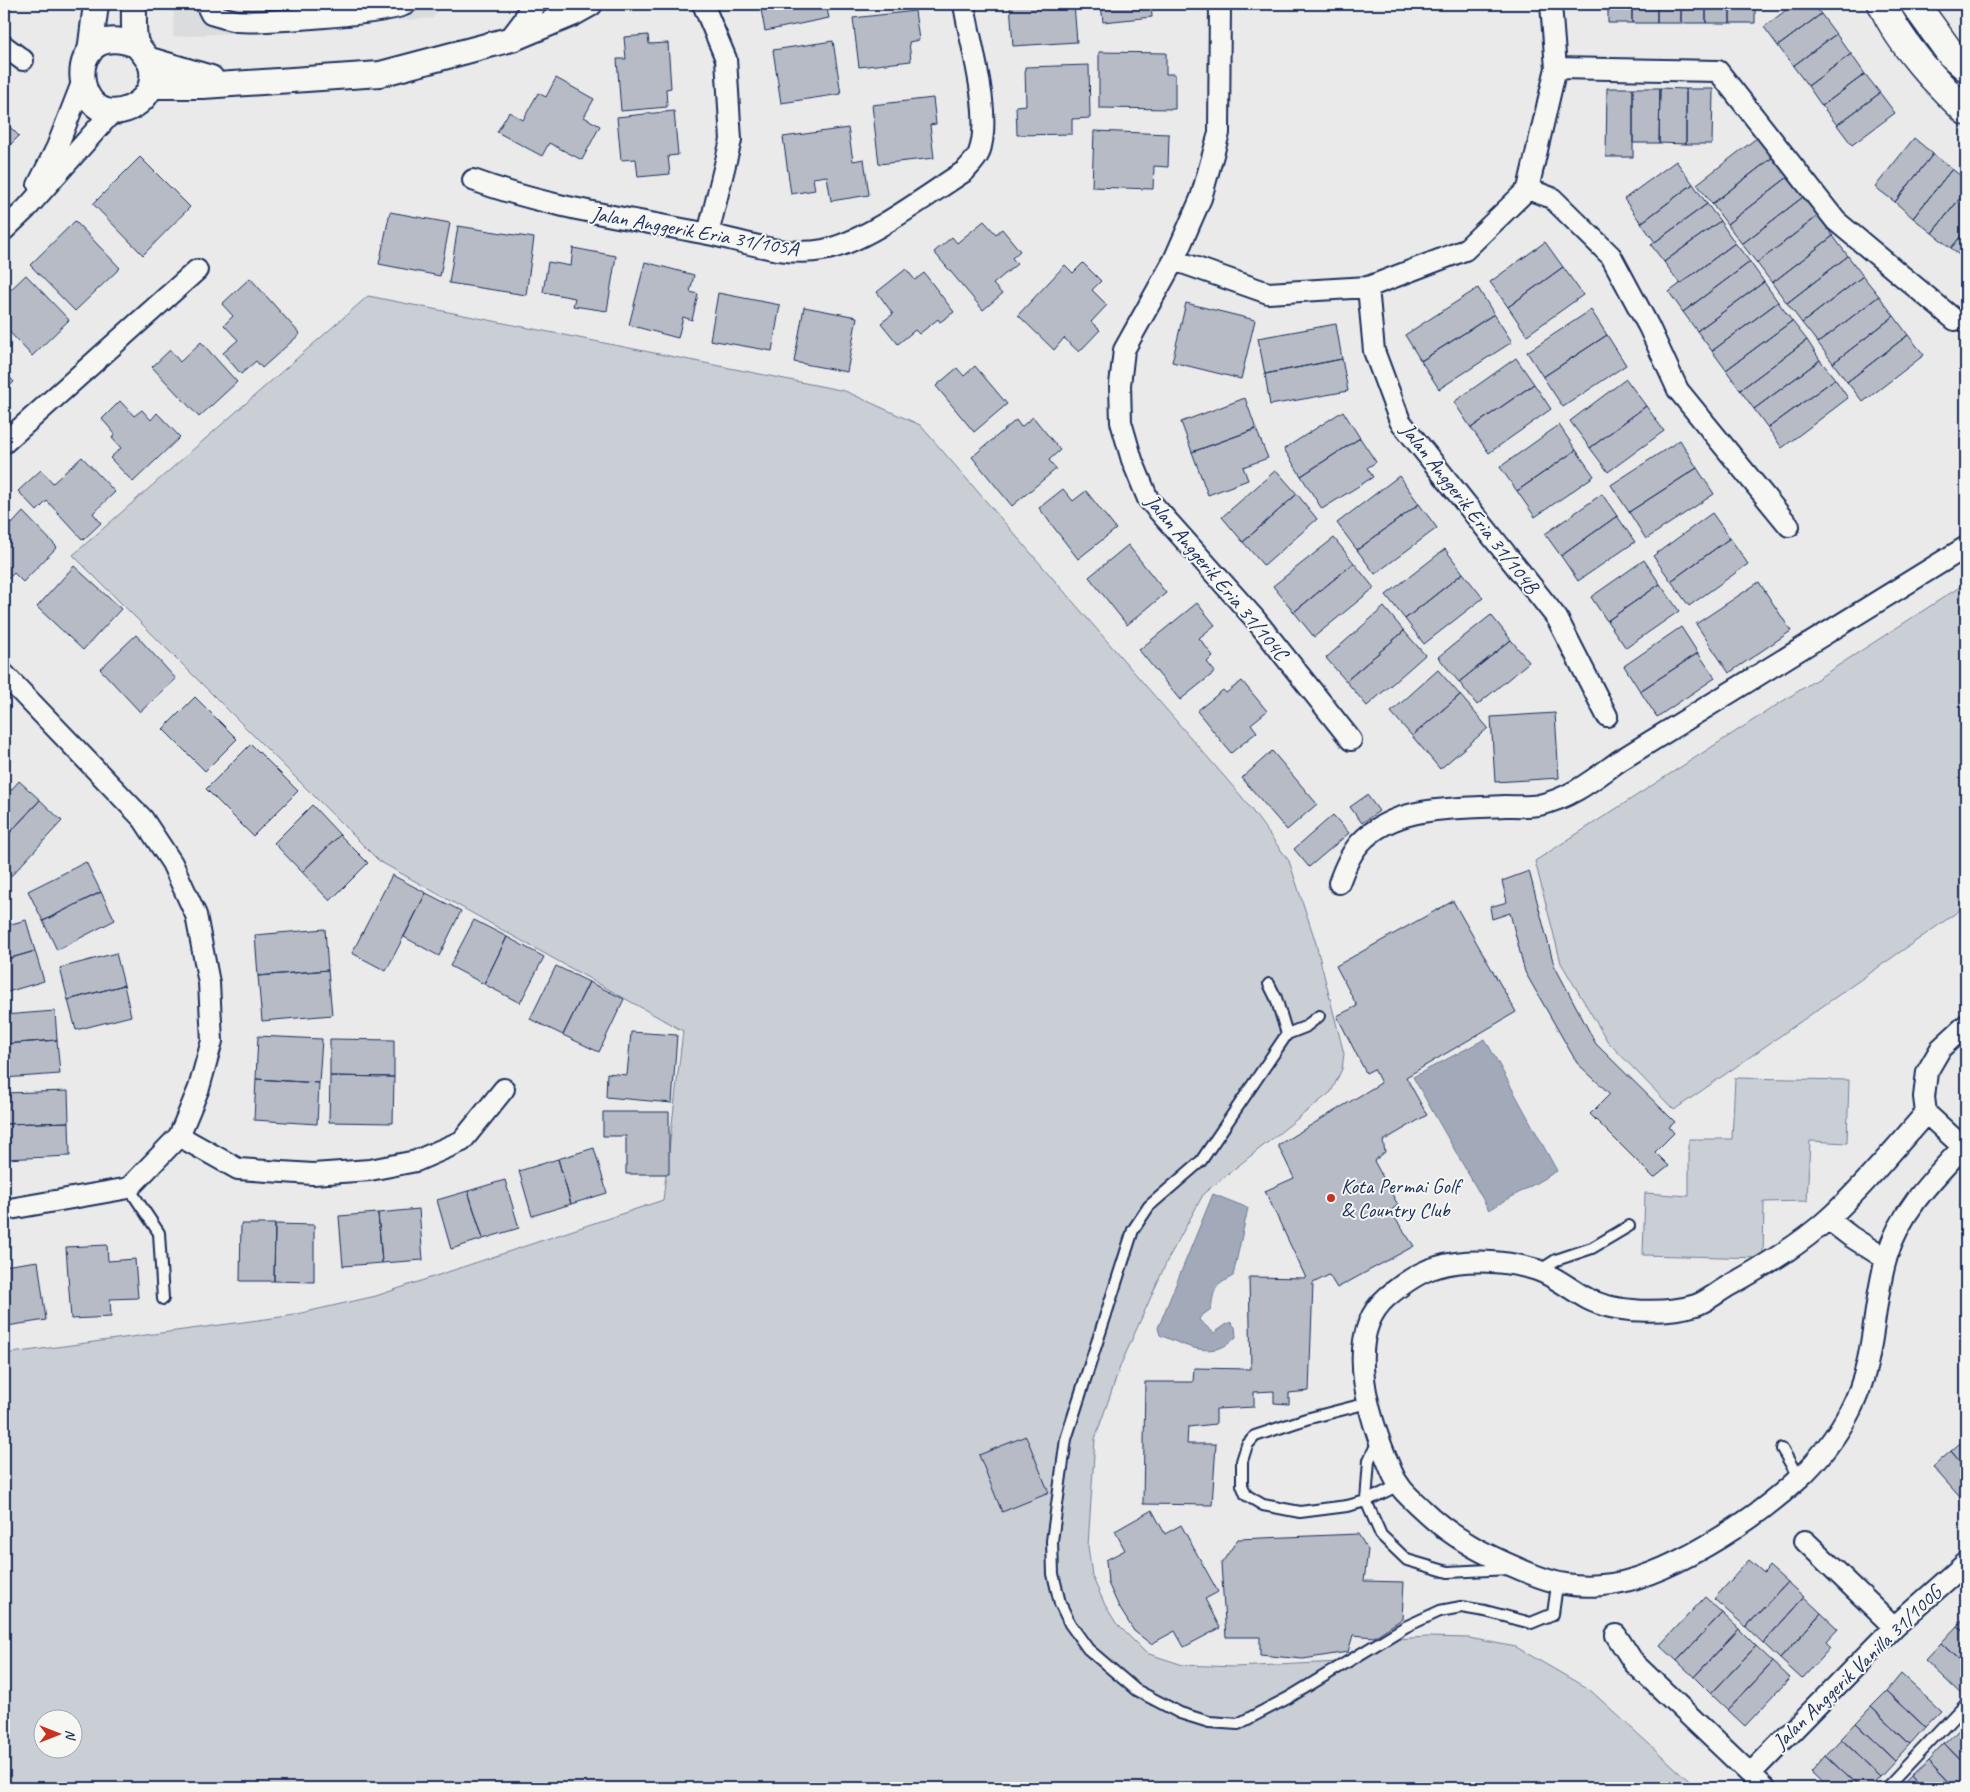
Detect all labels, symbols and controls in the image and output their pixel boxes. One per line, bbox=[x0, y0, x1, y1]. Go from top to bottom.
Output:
street label: Jalan Anggerik Eria 31/105A bbox=[589, 200, 802, 262]
street label: Jalan Anggerik Eria 31/104B bbox=[1395, 417, 1546, 600]
street label: Jalan Anggerik Eria 31/104C bbox=[1139, 488, 1295, 667]
place label: Kota Permai Golf & Country Club bbox=[1341, 1173, 1463, 1223]
marker: Kota Permai Golf & Country Club bbox=[1325, 1192, 1337, 1204]
street label: Jalan Anggerik Vanilla 31/100G bbox=[1766, 1578, 1949, 1755]
north arrow bbox=[32, 1710, 82, 1760]
text: N bbox=[62, 1730, 79, 1741]

